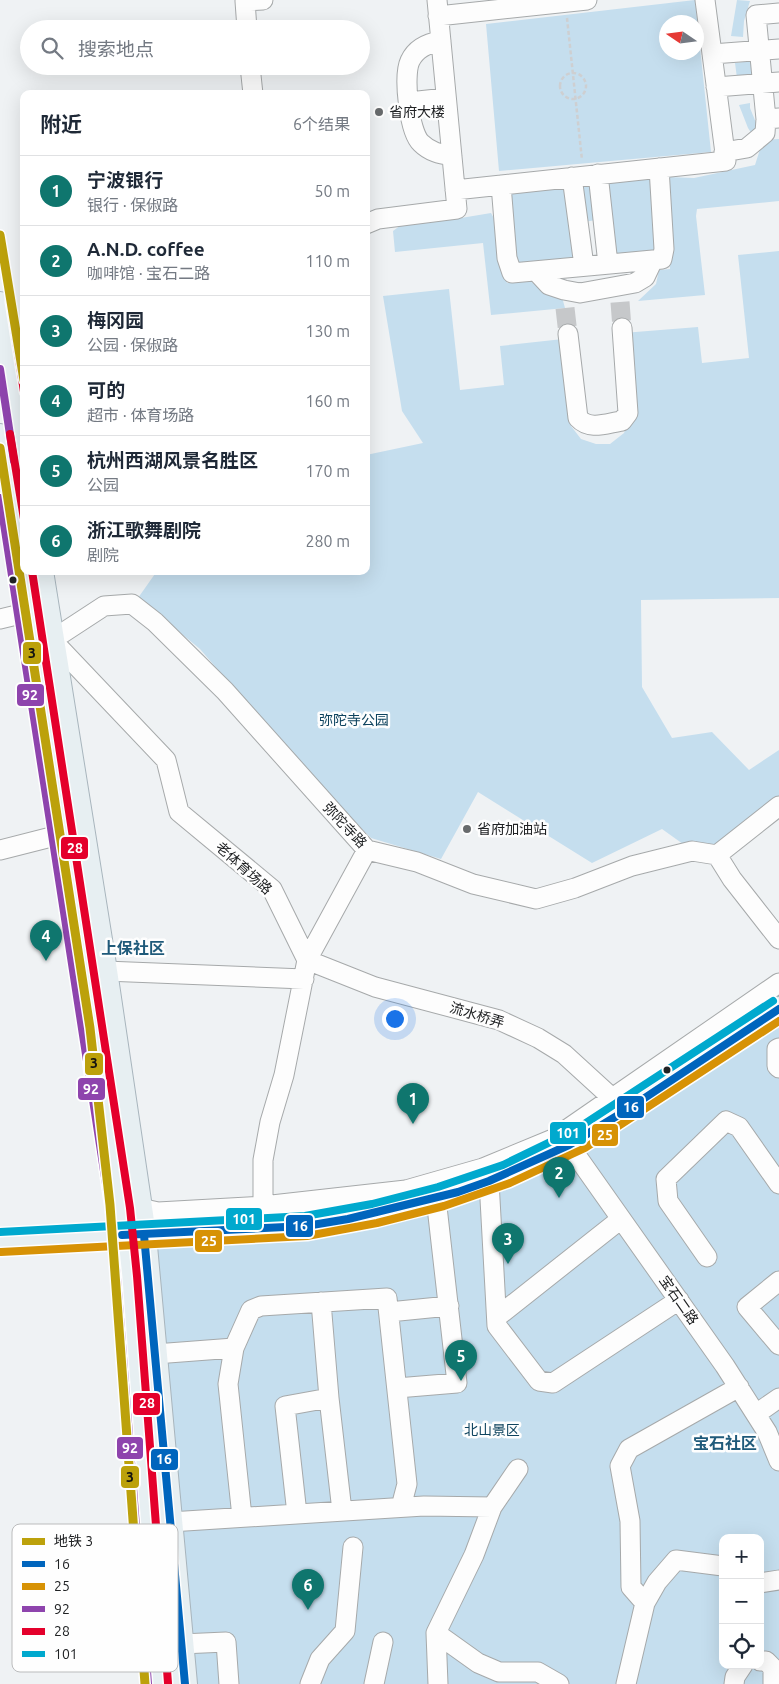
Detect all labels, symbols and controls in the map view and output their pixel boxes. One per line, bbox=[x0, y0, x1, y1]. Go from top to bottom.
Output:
north arrow bbox=[659, 15, 704, 60]
search box bbox=[20, 20, 370, 75]
icon: search bbox=[38, 34, 66, 62]
text: 搜索地点 bbox=[78, 38, 154, 60]
place label: 省府大楼 bbox=[389, 104, 445, 120]
marker: 省府大楼 bbox=[373, 106, 385, 118]
text: 附近 bbox=[40, 112, 82, 136]
text: 6个结果 bbox=[293, 115, 350, 133]
text: 宁波银行 bbox=[87, 169, 163, 191]
text: 1 bbox=[51, 182, 61, 200]
text: 50 m bbox=[314, 182, 350, 200]
text: 银行 · 保俶路 bbox=[87, 196, 178, 214]
text: A.N.D. coffee bbox=[87, 238, 205, 260]
text: 2 bbox=[51, 252, 61, 270]
text: 110 m bbox=[305, 252, 350, 270]
text: 咖啡馆 · 宝石二路 bbox=[87, 264, 210, 282]
text: 梅冈园 bbox=[87, 309, 144, 331]
text: 3 bbox=[51, 322, 61, 340]
text: 130 m bbox=[305, 322, 350, 340]
text: 公园 · 保俶路 bbox=[87, 336, 178, 354]
text: 可的 bbox=[87, 379, 125, 401]
text: 4 bbox=[51, 392, 61, 410]
text: 160 m bbox=[305, 392, 350, 410]
text: 超市 · 体育场路 bbox=[87, 406, 194, 424]
text: 杭州西湖风景名胜区 bbox=[87, 449, 258, 471]
text: 5 bbox=[51, 462, 61, 480]
text: 170 m bbox=[305, 462, 350, 480]
text: 公园 bbox=[87, 476, 119, 494]
text: 浙江歌舞剧院 bbox=[87, 519, 201, 541]
text: 6 bbox=[51, 532, 61, 550]
text: 280 m bbox=[305, 532, 350, 550]
text: 剧院 bbox=[87, 546, 119, 564]
unlabelled marker bbox=[8, 575, 18, 585]
line badge: 3 bbox=[22, 641, 42, 665]
text: 3 bbox=[28, 645, 36, 661]
line badge: 92 bbox=[16, 683, 45, 707]
text: 92 bbox=[22, 687, 38, 703]
park label: 弥陀寺公园 bbox=[319, 712, 389, 728]
street label: 弥陀寺路 bbox=[320, 799, 370, 851]
place label: 省府加油站 bbox=[477, 821, 547, 837]
marker: 省府加油站 bbox=[461, 823, 473, 835]
line badge: 28 bbox=[60, 836, 89, 860]
street label: 老体育场路 bbox=[213, 839, 275, 897]
text: 28 bbox=[67, 840, 83, 856]
pin: 4 bbox=[30, 920, 62, 961]
district label: 上保社区 bbox=[101, 939, 165, 957]
street label: 流水桥弄 bbox=[448, 999, 506, 1031]
your location bbox=[382, 1006, 408, 1032]
line badge: 3 bbox=[84, 1052, 104, 1076]
text: 3 bbox=[90, 1055, 98, 1071]
unlabelled marker bbox=[662, 1065, 672, 1075]
line badge: 92 bbox=[77, 1077, 106, 1101]
text: 92 bbox=[83, 1081, 99, 1097]
pin: 1 bbox=[397, 1083, 429, 1124]
line badge: 16 bbox=[616, 1095, 645, 1119]
text: 16 bbox=[623, 1099, 639, 1115]
line badge: 101 bbox=[549, 1121, 587, 1145]
line badge: 25 bbox=[591, 1123, 619, 1147]
text: 101 bbox=[556, 1125, 580, 1141]
text: 25 bbox=[597, 1127, 613, 1143]
pin: 2 bbox=[543, 1157, 575, 1198]
line badge: 101 bbox=[225, 1207, 263, 1231]
text: 101 bbox=[232, 1211, 256, 1227]
line badge: 16 bbox=[285, 1214, 314, 1238]
text: 16 bbox=[292, 1218, 308, 1234]
pin: 3 bbox=[492, 1223, 524, 1264]
line badge: 25 bbox=[194, 1229, 223, 1253]
text: 25 bbox=[201, 1233, 217, 1249]
street label: 宝石二路 bbox=[656, 1272, 702, 1328]
pin: 5 bbox=[445, 1340, 477, 1381]
line badge: 28 bbox=[132, 1392, 161, 1416]
text: 28 bbox=[139, 1395, 155, 1411]
park label: 北山景区 bbox=[464, 1422, 520, 1438]
district label: 宝石社区 bbox=[693, 1434, 757, 1452]
line badge: 92 bbox=[116, 1436, 144, 1460]
text: 92 bbox=[122, 1440, 138, 1456]
line badge: 16 bbox=[150, 1448, 179, 1471]
text: 16 bbox=[156, 1451, 172, 1467]
line badge: 3 bbox=[120, 1465, 140, 1489]
text: 3 bbox=[126, 1469, 134, 1485]
legend bbox=[12, 1524, 178, 1672]
text: 地铁 3 bbox=[54, 1533, 93, 1549]
map controls bbox=[719, 1534, 764, 1669]
button: + bbox=[719, 1534, 764, 1579]
text: 16 bbox=[54, 1556, 70, 1572]
pin: 6 bbox=[292, 1569, 324, 1610]
text: 25 bbox=[54, 1578, 70, 1594]
button: − bbox=[719, 1579, 764, 1624]
text: 92 bbox=[54, 1601, 70, 1617]
text: 28 bbox=[54, 1623, 70, 1639]
button: locate bbox=[719, 1624, 764, 1669]
text: 101 bbox=[54, 1646, 78, 1662]

